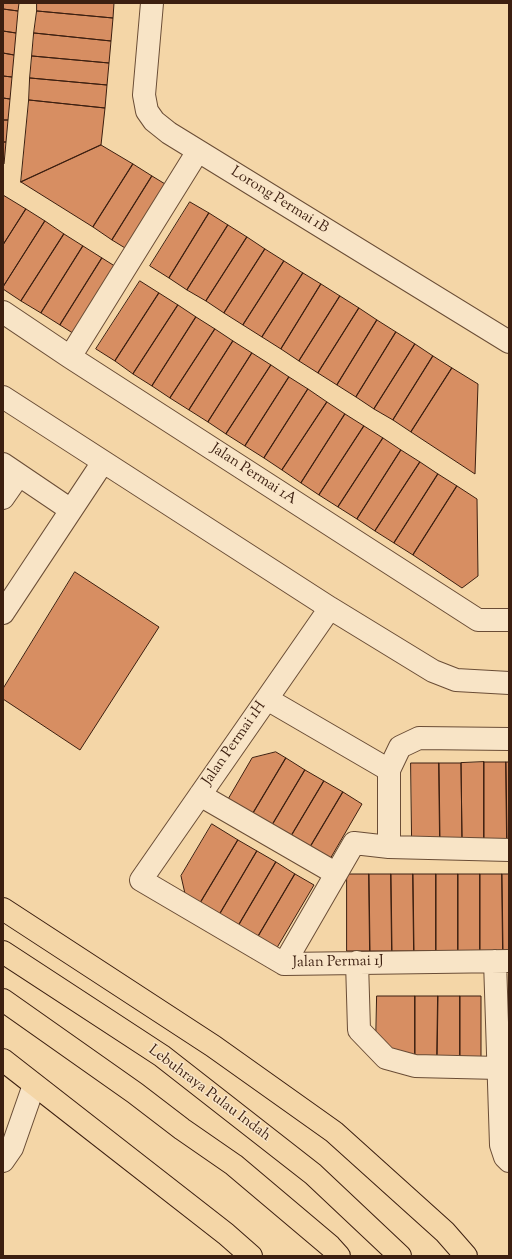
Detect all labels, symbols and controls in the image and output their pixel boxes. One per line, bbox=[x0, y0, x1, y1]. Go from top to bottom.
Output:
street label: Lorong Permai 1B bbox=[227, 164, 331, 238]
street label: Jalan Permai 1A bbox=[207, 441, 299, 509]
street label: Jalan Permai 1H bbox=[199, 698, 271, 790]
street label: Jalan Permai 1J bbox=[292, 953, 384, 973]
street label: Lebuhraya Pulau Indah bbox=[144, 1042, 274, 1146]

